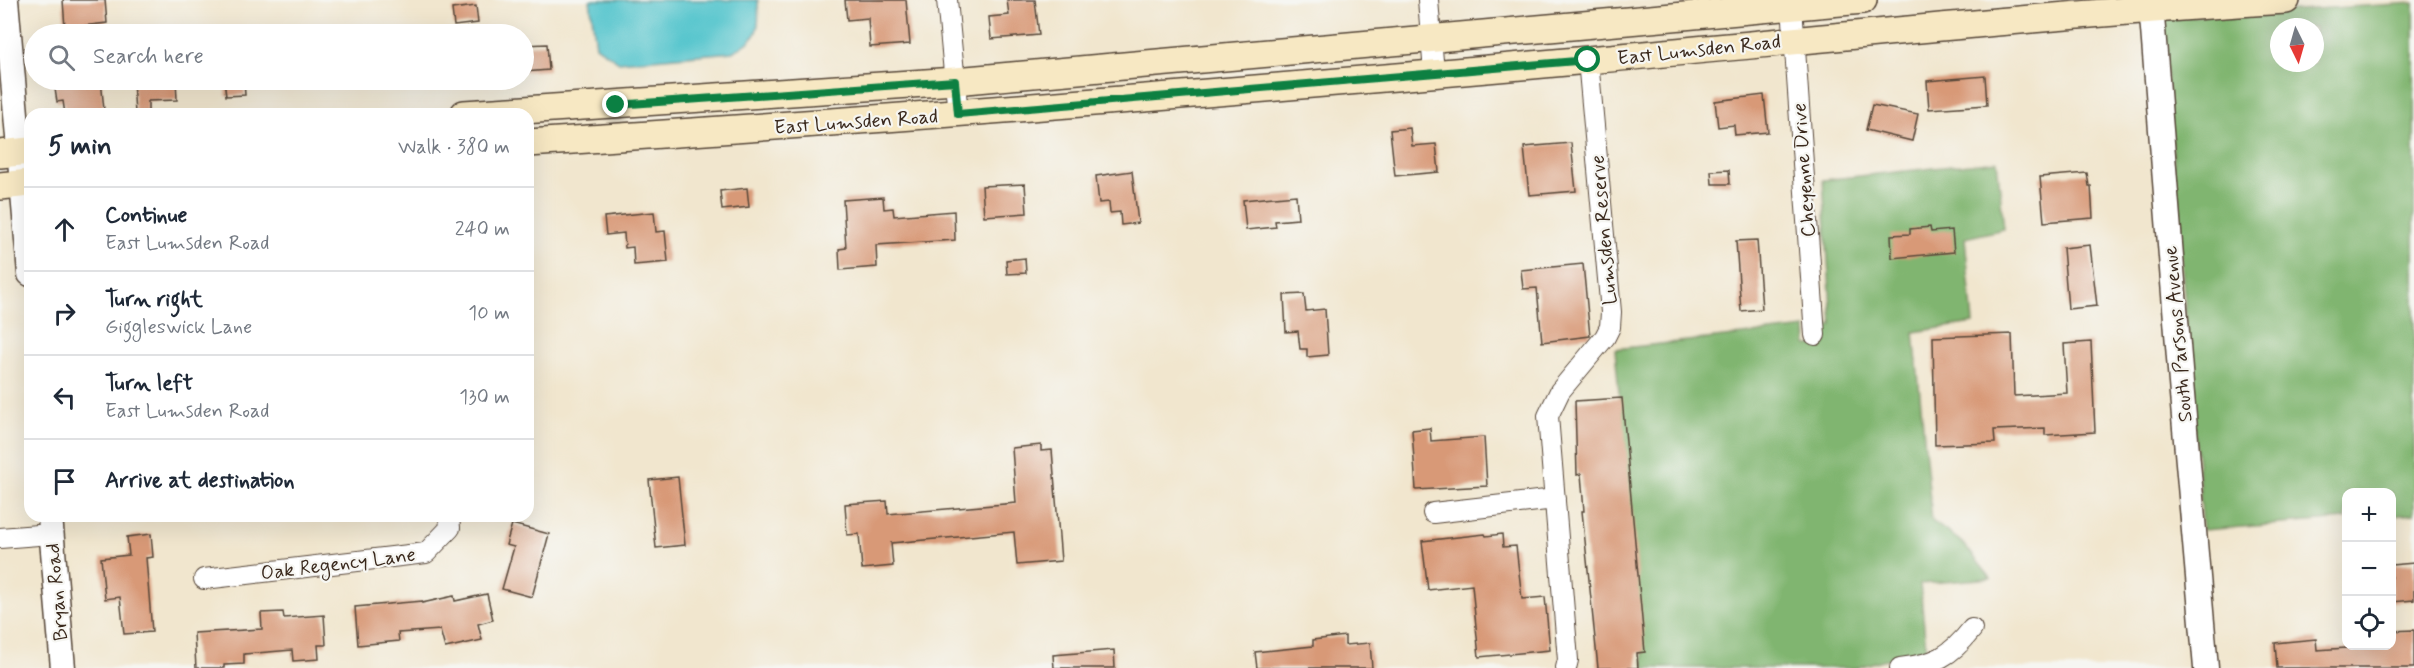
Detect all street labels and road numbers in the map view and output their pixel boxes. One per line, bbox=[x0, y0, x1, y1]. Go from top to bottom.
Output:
street label: East Lumsden Road bbox=[1616, 28, 1782, 73]
street label: Cheyenne Drive bbox=[1786, 102, 1823, 238]
street label: East Lumsden Road bbox=[773, 103, 939, 142]
street label: Lumsden Reserve bbox=[1584, 154, 1624, 306]
street label: South Parsons Avenue bbox=[2157, 245, 2200, 423]
street label: Bryan Road bbox=[40, 542, 75, 642]
street label: Oak Regency Lane bbox=[259, 542, 417, 588]

